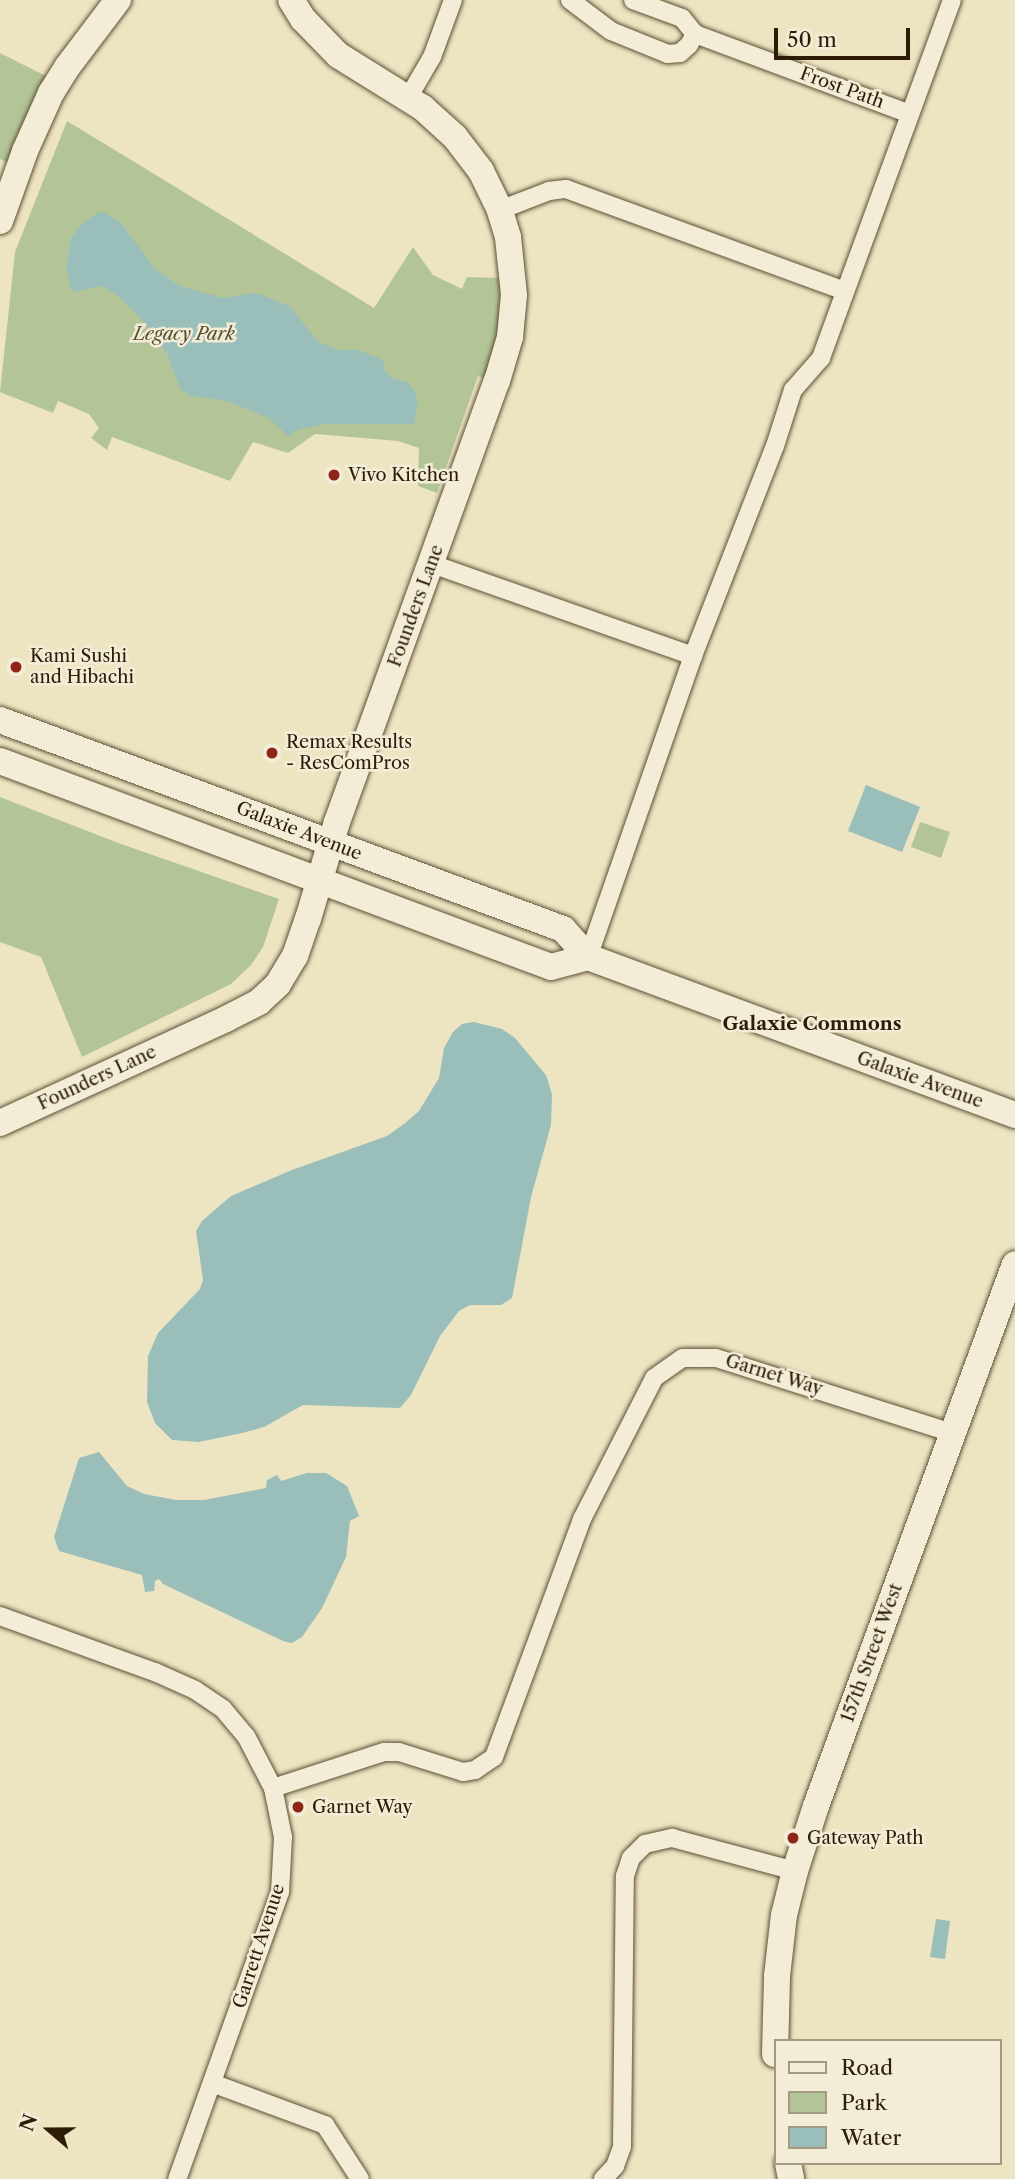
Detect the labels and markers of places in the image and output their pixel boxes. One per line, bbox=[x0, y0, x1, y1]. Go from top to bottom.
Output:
place label: Vivo Kitchen bbox=[348, 464, 459, 486]
marker: Vivo Kitchen bbox=[326, 467, 342, 483]
place label: Kami Sushi and Hibachi bbox=[30, 646, 134, 688]
marker: Kami Sushi and Hibachi bbox=[8, 659, 24, 675]
place label: Remax Results - ResComPros bbox=[286, 732, 412, 774]
marker: Remax Results - ResComPros bbox=[264, 745, 280, 761]
place label: Garnet Way bbox=[312, 1796, 413, 1818]
marker: Garnet Way bbox=[290, 1799, 306, 1815]
place label: Gateway Path bbox=[807, 1827, 924, 1849]
marker: Gateway Path bbox=[785, 1830, 801, 1846]

